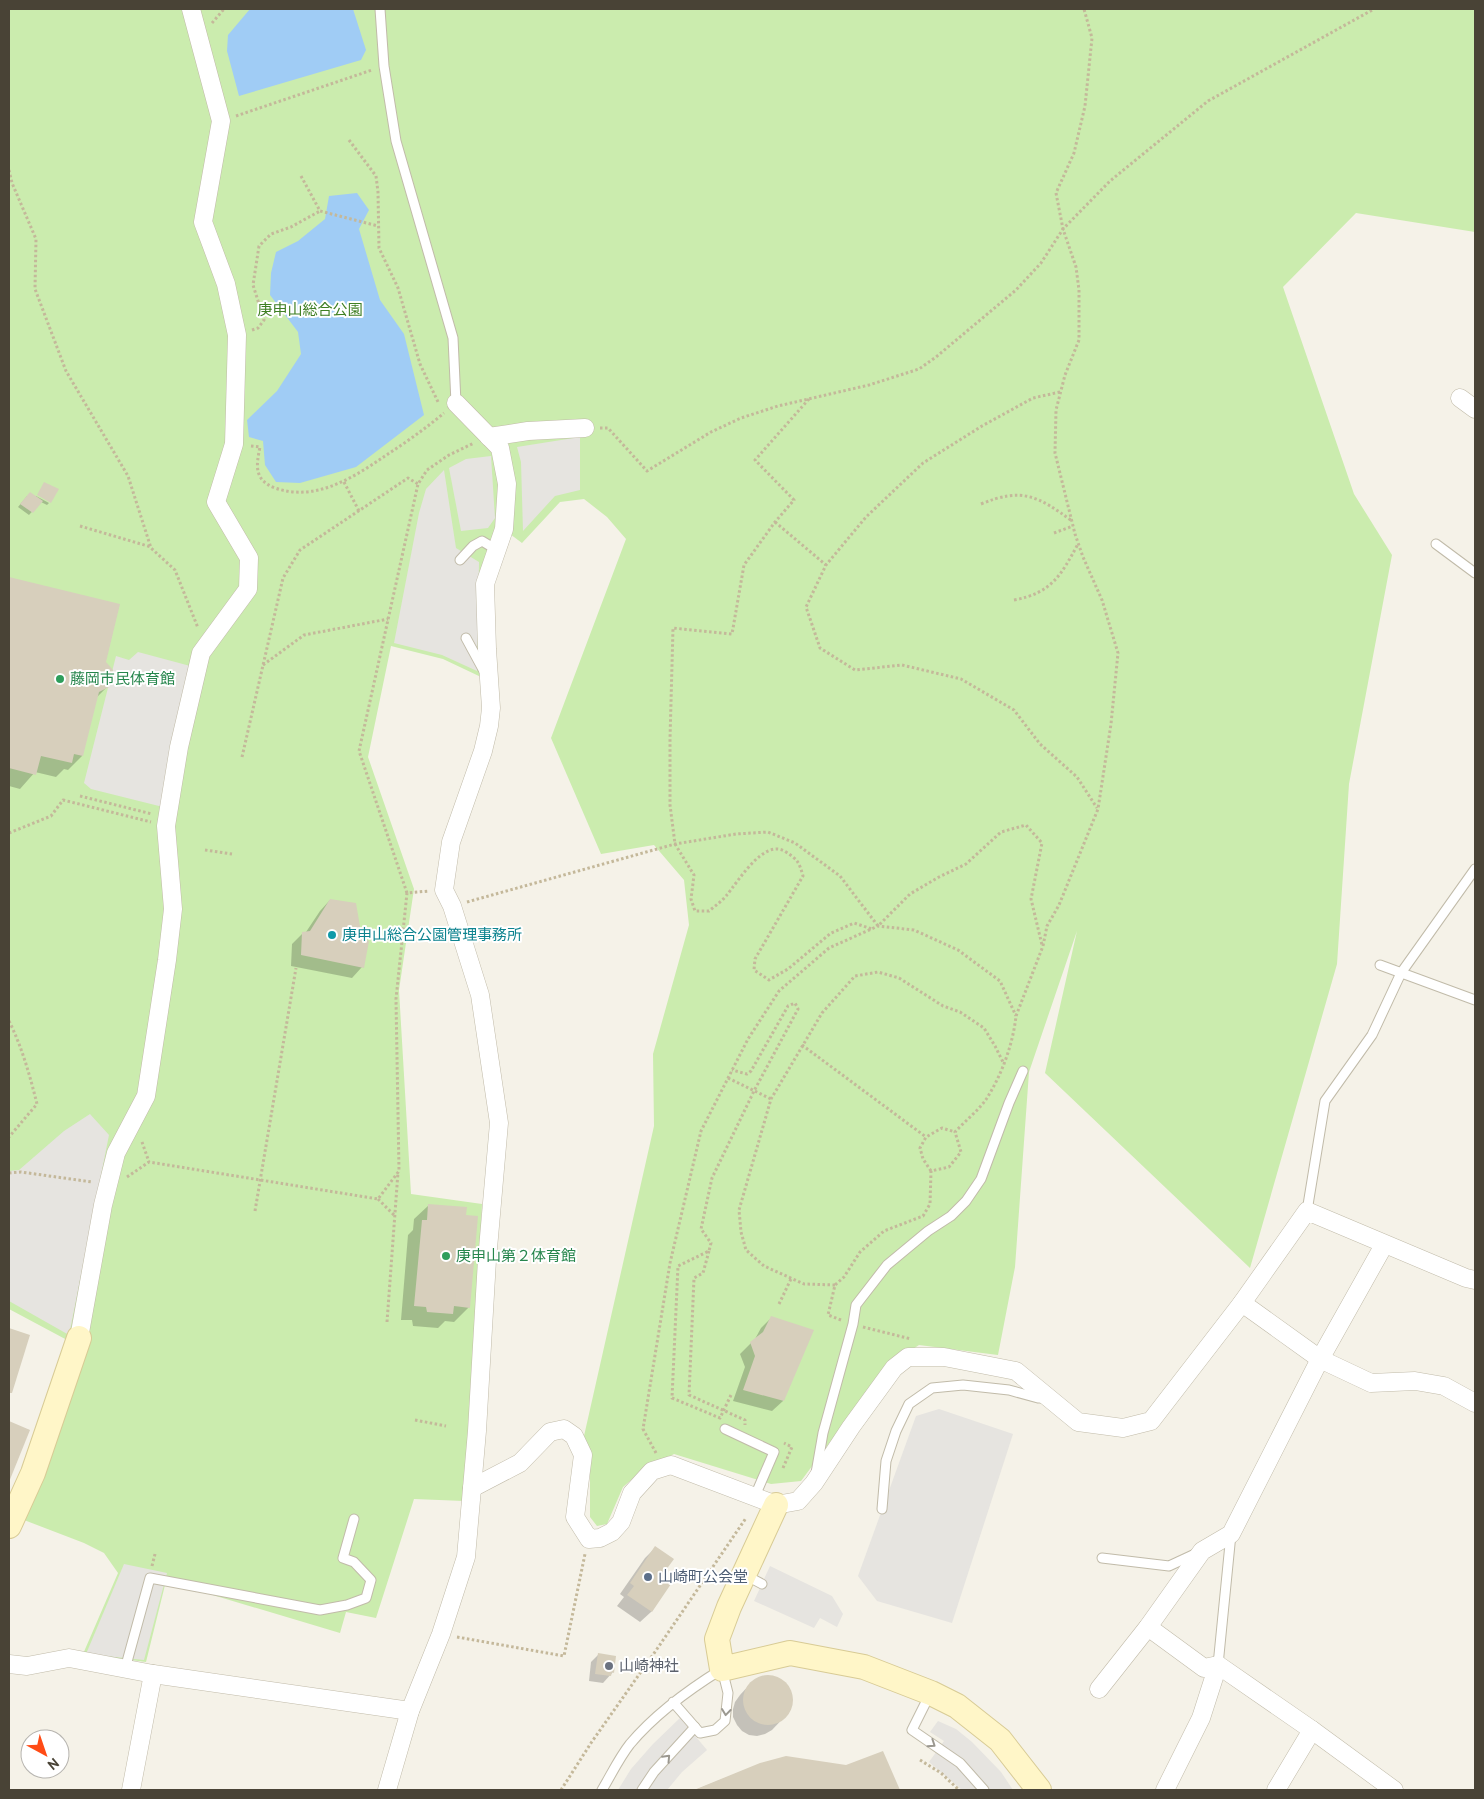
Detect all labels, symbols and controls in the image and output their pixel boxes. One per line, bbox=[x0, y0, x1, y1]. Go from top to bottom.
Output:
park label: 庚申山総合公園 bbox=[257, 302, 363, 321]
place label: 藤岡市民体育館 bbox=[70, 671, 175, 690]
marker: 藤岡市民体育館 bbox=[54, 673, 66, 685]
place label: 庚申山総合公園管理事務所 bbox=[342, 927, 522, 946]
marker: 庚申山総合公園管理事務所 bbox=[326, 929, 338, 941]
place label: 庚申山第２体育館 bbox=[456, 1248, 576, 1267]
marker: 庚申山第２体育館 bbox=[440, 1250, 452, 1262]
place label: 山崎町公会堂 bbox=[658, 1569, 748, 1588]
marker: 山崎町公会堂 bbox=[642, 1571, 654, 1583]
place label: 山崎神社 bbox=[619, 1658, 679, 1677]
marker: 山崎神社 bbox=[603, 1660, 615, 1672]
one-way arrow bbox=[721, 1709, 732, 1717]
north arrow bbox=[20, 1729, 70, 1779]
one-way arrow bbox=[926, 1738, 936, 1747]
text: N bbox=[43, 1753, 62, 1773]
one-way arrow bbox=[661, 1754, 670, 1763]

